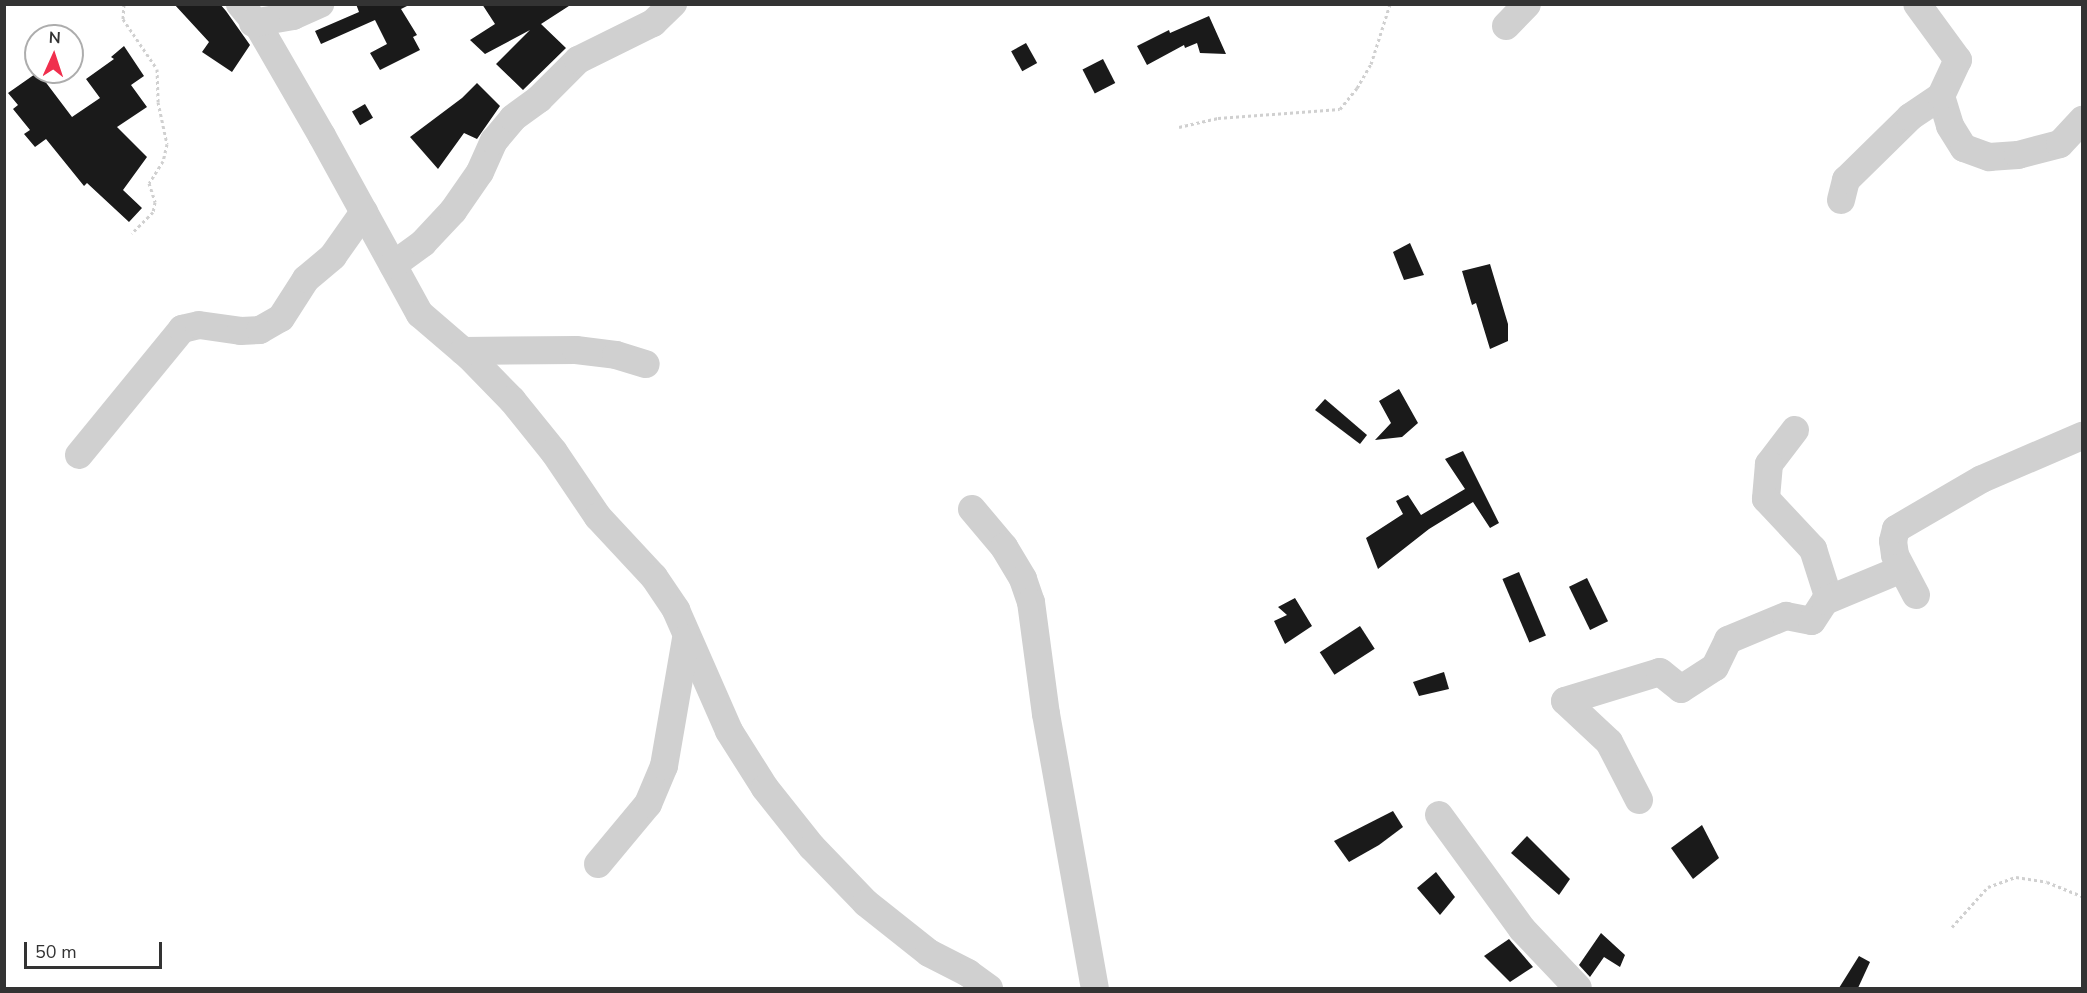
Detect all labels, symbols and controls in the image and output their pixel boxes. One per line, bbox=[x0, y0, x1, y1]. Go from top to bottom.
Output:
north arrow bbox=[24, 24, 84, 84]
text: N bbox=[48, 27, 61, 49]
scale bar bbox=[27, 930, 165, 968]
text: 50 m bbox=[35, 940, 77, 964]

